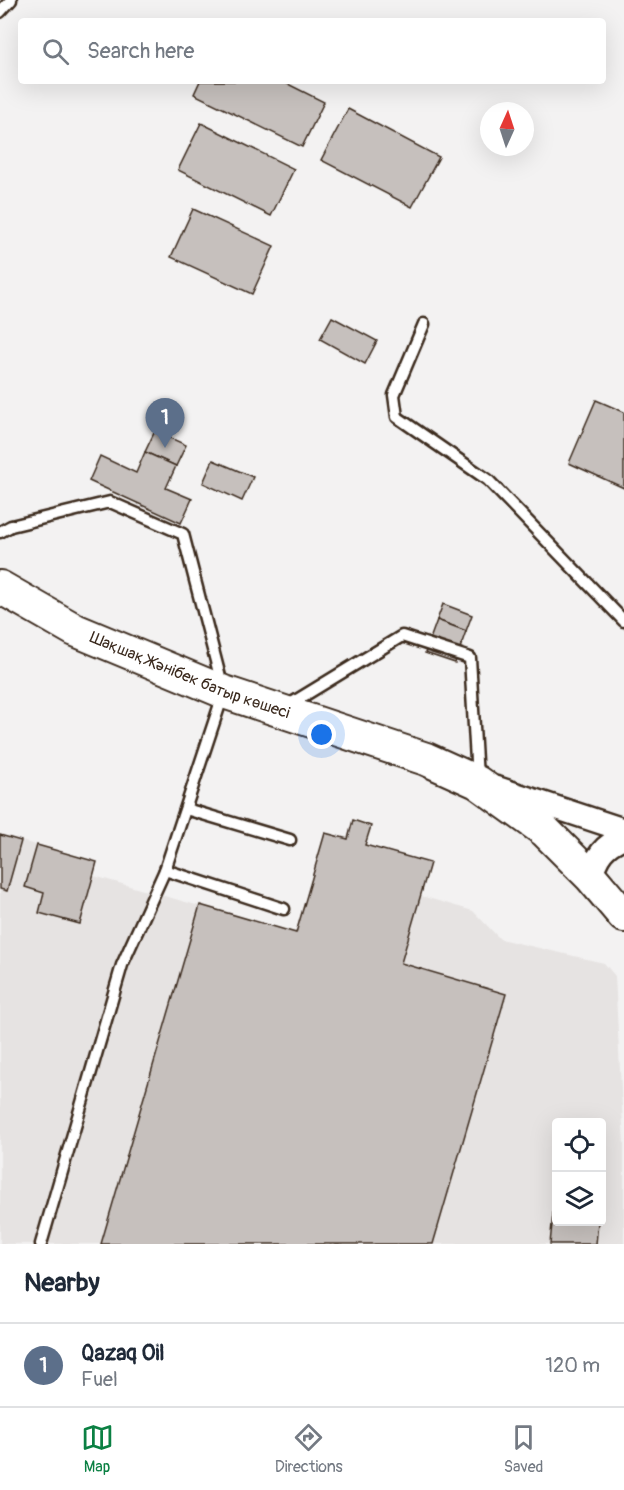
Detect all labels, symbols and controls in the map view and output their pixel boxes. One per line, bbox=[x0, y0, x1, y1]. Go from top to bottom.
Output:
search box bbox=[18, 18, 606, 84]
icon: search bbox=[39, 35, 72, 68]
text: Search here bbox=[87, 37, 194, 65]
north arrow bbox=[480, 102, 534, 156]
pin: 1 bbox=[146, 398, 184, 448]
street label: Шақшақ Жәнібек батыр көшесі bbox=[87, 627, 292, 723]
your location bbox=[307, 720, 336, 749]
map controls bbox=[552, 1118, 606, 1226]
button: locate bbox=[552, 1118, 606, 1172]
button: layers bbox=[552, 1172, 606, 1226]
text: Nearby bbox=[24, 1267, 100, 1299]
text: Qazaq Oil bbox=[81, 1339, 165, 1367]
text: 1 bbox=[40, 1353, 47, 1378]
text: 120 m bbox=[545, 1353, 600, 1378]
text: Fuel bbox=[81, 1367, 118, 1392]
tab: Map bbox=[81, 1421, 114, 1477]
tab: Directions bbox=[275, 1421, 343, 1477]
tab: Saved bbox=[504, 1421, 543, 1477]

